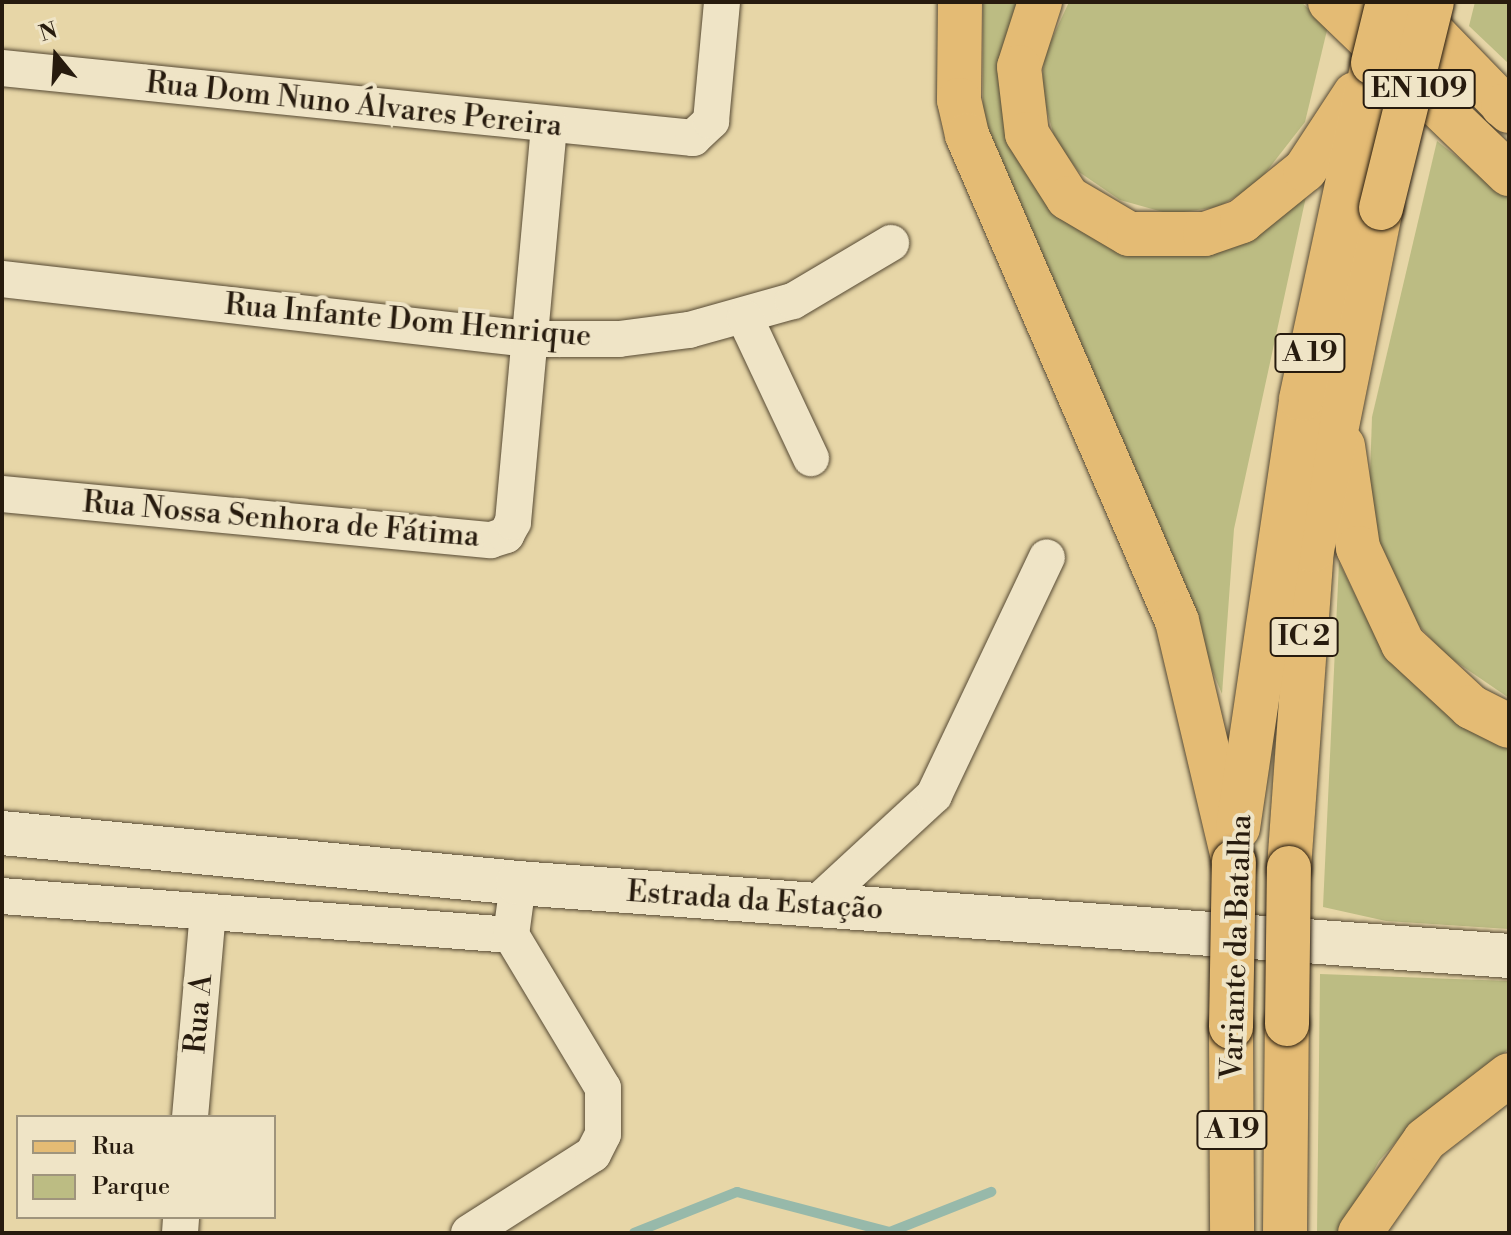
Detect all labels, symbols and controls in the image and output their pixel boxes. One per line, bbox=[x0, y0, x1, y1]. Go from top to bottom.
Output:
north arrow bbox=[16, 16, 96, 96]
text: N bbox=[36, 17, 61, 48]
street label: Rua Dom Nuno Álvares Pereira bbox=[144, 65, 564, 145]
road number: EN 109 bbox=[1361, 65, 1477, 113]
street label: Rua Infante Dom Henrique bbox=[223, 287, 593, 355]
road number: A 19 bbox=[1274, 329, 1346, 377]
street label: Rua Nossa Senhora de Fátima bbox=[81, 485, 481, 555]
road number: IC 2 bbox=[1268, 613, 1340, 661]
street label: Variante da Batalha bbox=[1214, 814, 1260, 1080]
street label: Estrada da Estação bbox=[625, 874, 885, 928]
street label: Rua A bbox=[178, 973, 220, 1055]
road number: A 19 bbox=[1196, 1106, 1268, 1154]
legend bbox=[16, 1115, 276, 1219]
text: Rua bbox=[92, 1132, 134, 1162]
text: Parque bbox=[92, 1172, 170, 1202]

